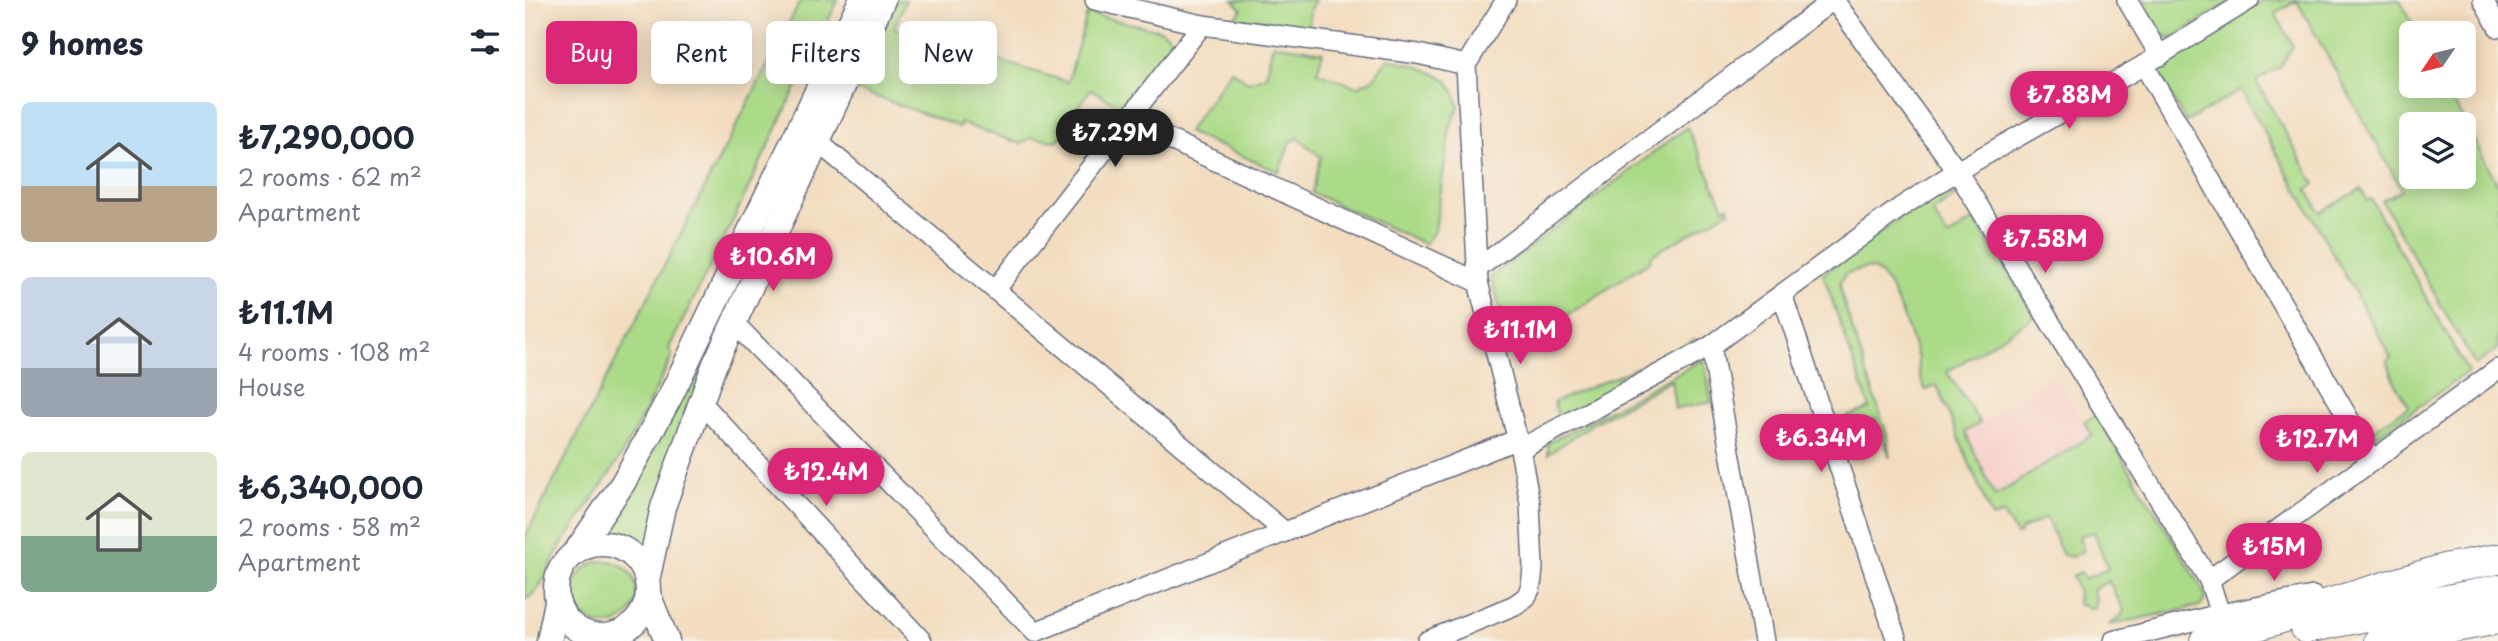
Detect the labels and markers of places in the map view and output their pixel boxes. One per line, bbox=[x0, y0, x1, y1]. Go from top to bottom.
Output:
pin: ₺7.88M bbox=[2012, 72, 2126, 131]
pin: ₺7.29M bbox=[1058, 110, 1172, 169]
pin: ₺7.58M bbox=[1988, 216, 2102, 275]
pin: ₺10.6M bbox=[716, 233, 830, 293]
pin: ₺11.1M bbox=[1463, 306, 1577, 366]
pin: ₺6.34M bbox=[1764, 414, 1878, 474]
pin: ₺12.7M bbox=[2260, 416, 2374, 475]
pin: ₺12.4M bbox=[769, 448, 883, 508]
pin: ₺15M bbox=[2233, 524, 2315, 583]

